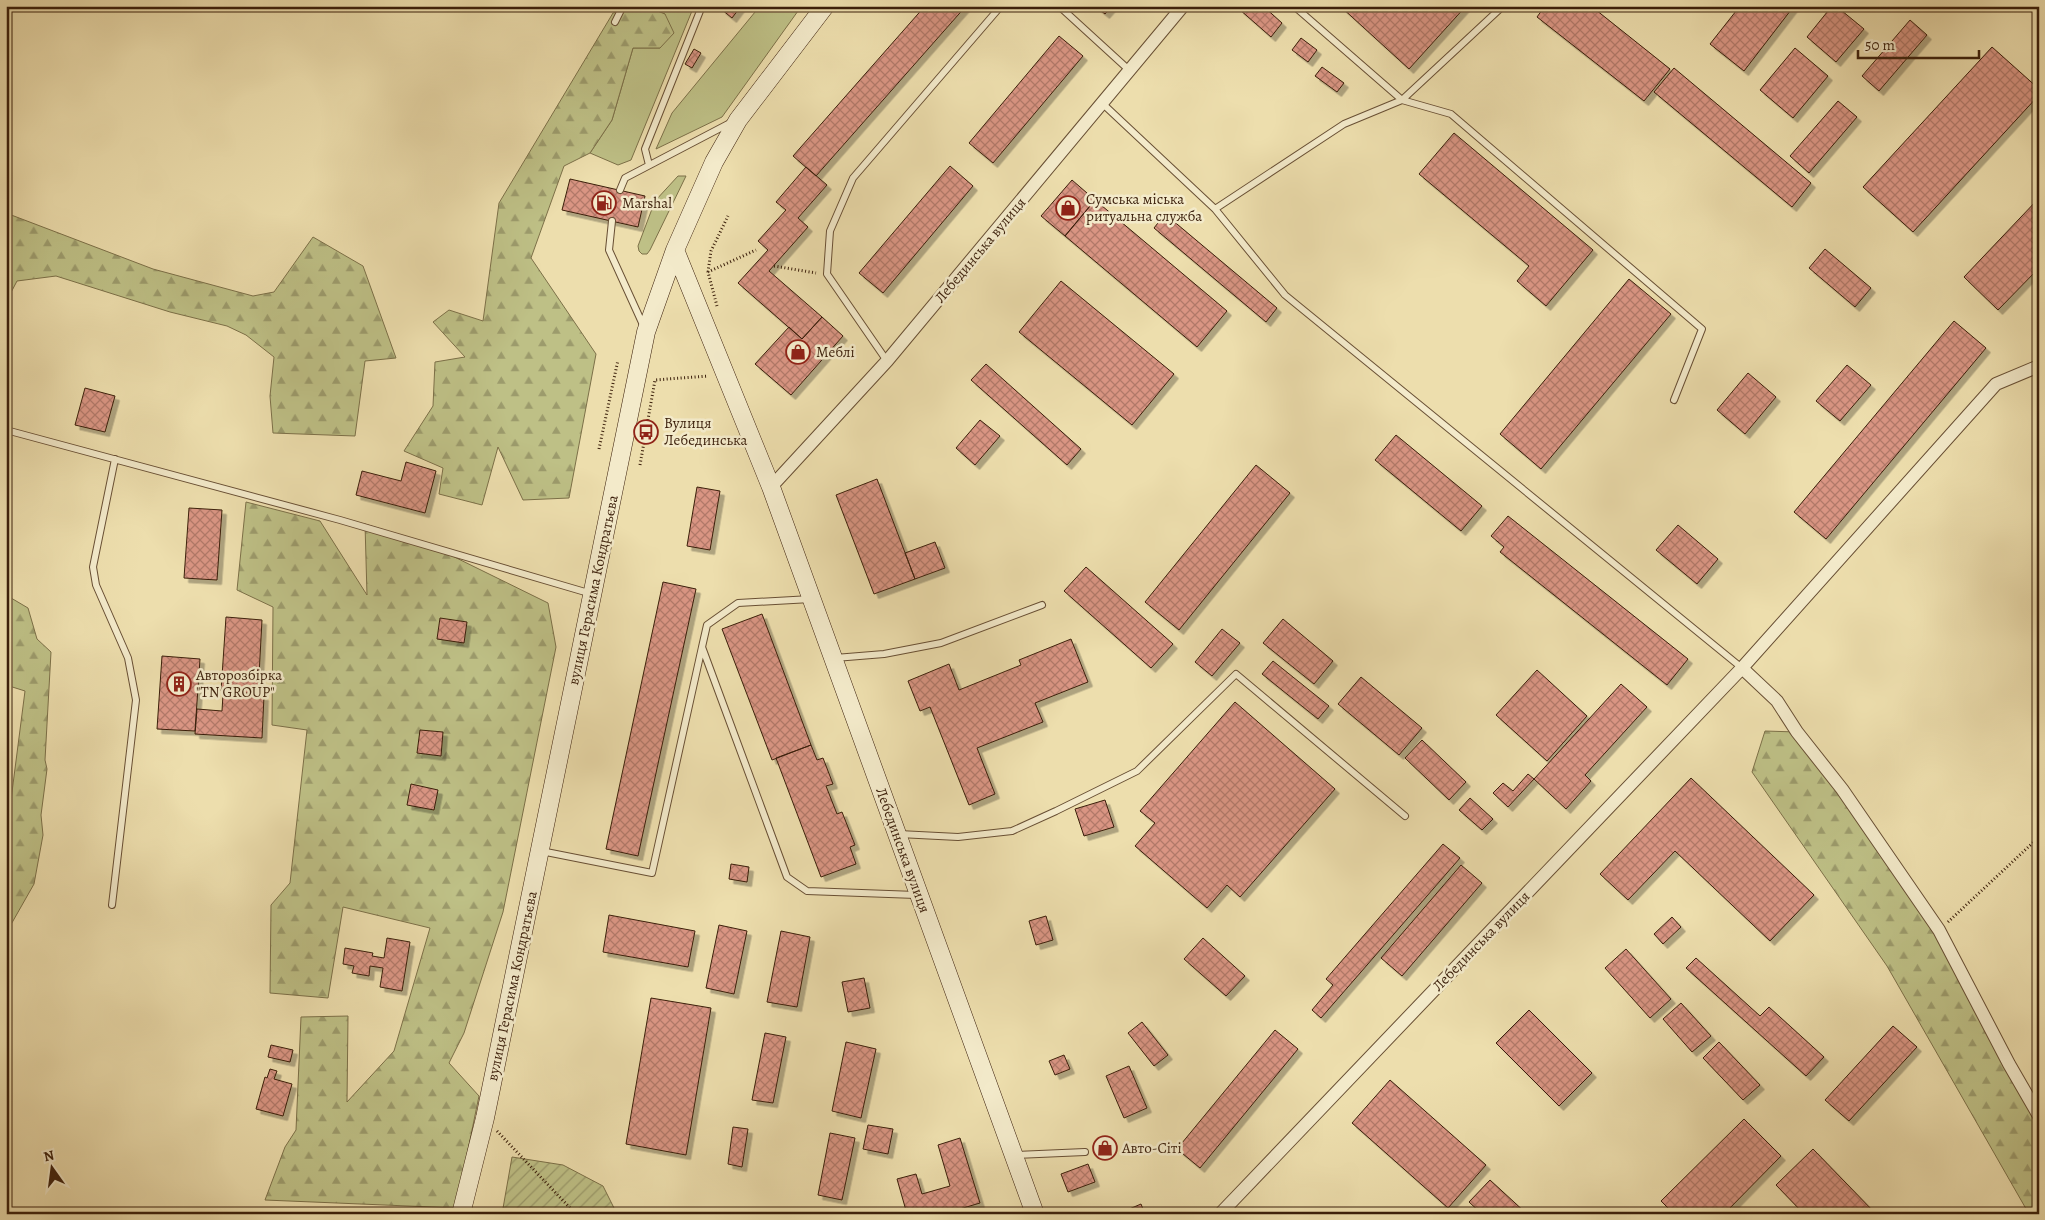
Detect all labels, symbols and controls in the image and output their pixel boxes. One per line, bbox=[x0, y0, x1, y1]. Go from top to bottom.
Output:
scale bar bbox=[1858, 28, 1979, 60]
text: 50 m bbox=[1865, 35, 1895, 55]
place label: Сумська міська ритуальна служба bbox=[1086, 189, 1202, 226]
fuel station icon: Marshal bbox=[591, 190, 617, 216]
place label: Marshal bbox=[622, 193, 672, 213]
street label: Лебединська вулиця bbox=[930, 193, 1030, 307]
shop icon: Сумська міська ритуальна служба bbox=[1055, 195, 1081, 221]
shop icon: Меблі bbox=[785, 339, 811, 365]
place label: Меблі bbox=[816, 342, 855, 362]
place label: Вулиця Лебединська bbox=[664, 413, 747, 450]
bus stop icon: Вулиця Лебединська bbox=[633, 419, 659, 445]
street label: вулиця Герасима Кондратьєва bbox=[563, 493, 623, 687]
place label: Авторозбірка "TN GROUP" bbox=[195, 665, 282, 702]
building icon: Авторозбірка "TN GROUP" bbox=[166, 671, 192, 697]
street label: Лебединська вулиця bbox=[871, 785, 935, 915]
street label: Лебединська вулиця bbox=[1428, 887, 1534, 995]
street label: вулиця Герасима Кондратьєва bbox=[482, 889, 542, 1083]
shop icon: Авто-Сіті bbox=[1092, 1135, 1118, 1161]
place label: Авто-Сіті bbox=[1121, 1138, 1182, 1158]
north arrow bbox=[28, 1142, 78, 1192]
text: N bbox=[42, 1145, 56, 1166]

